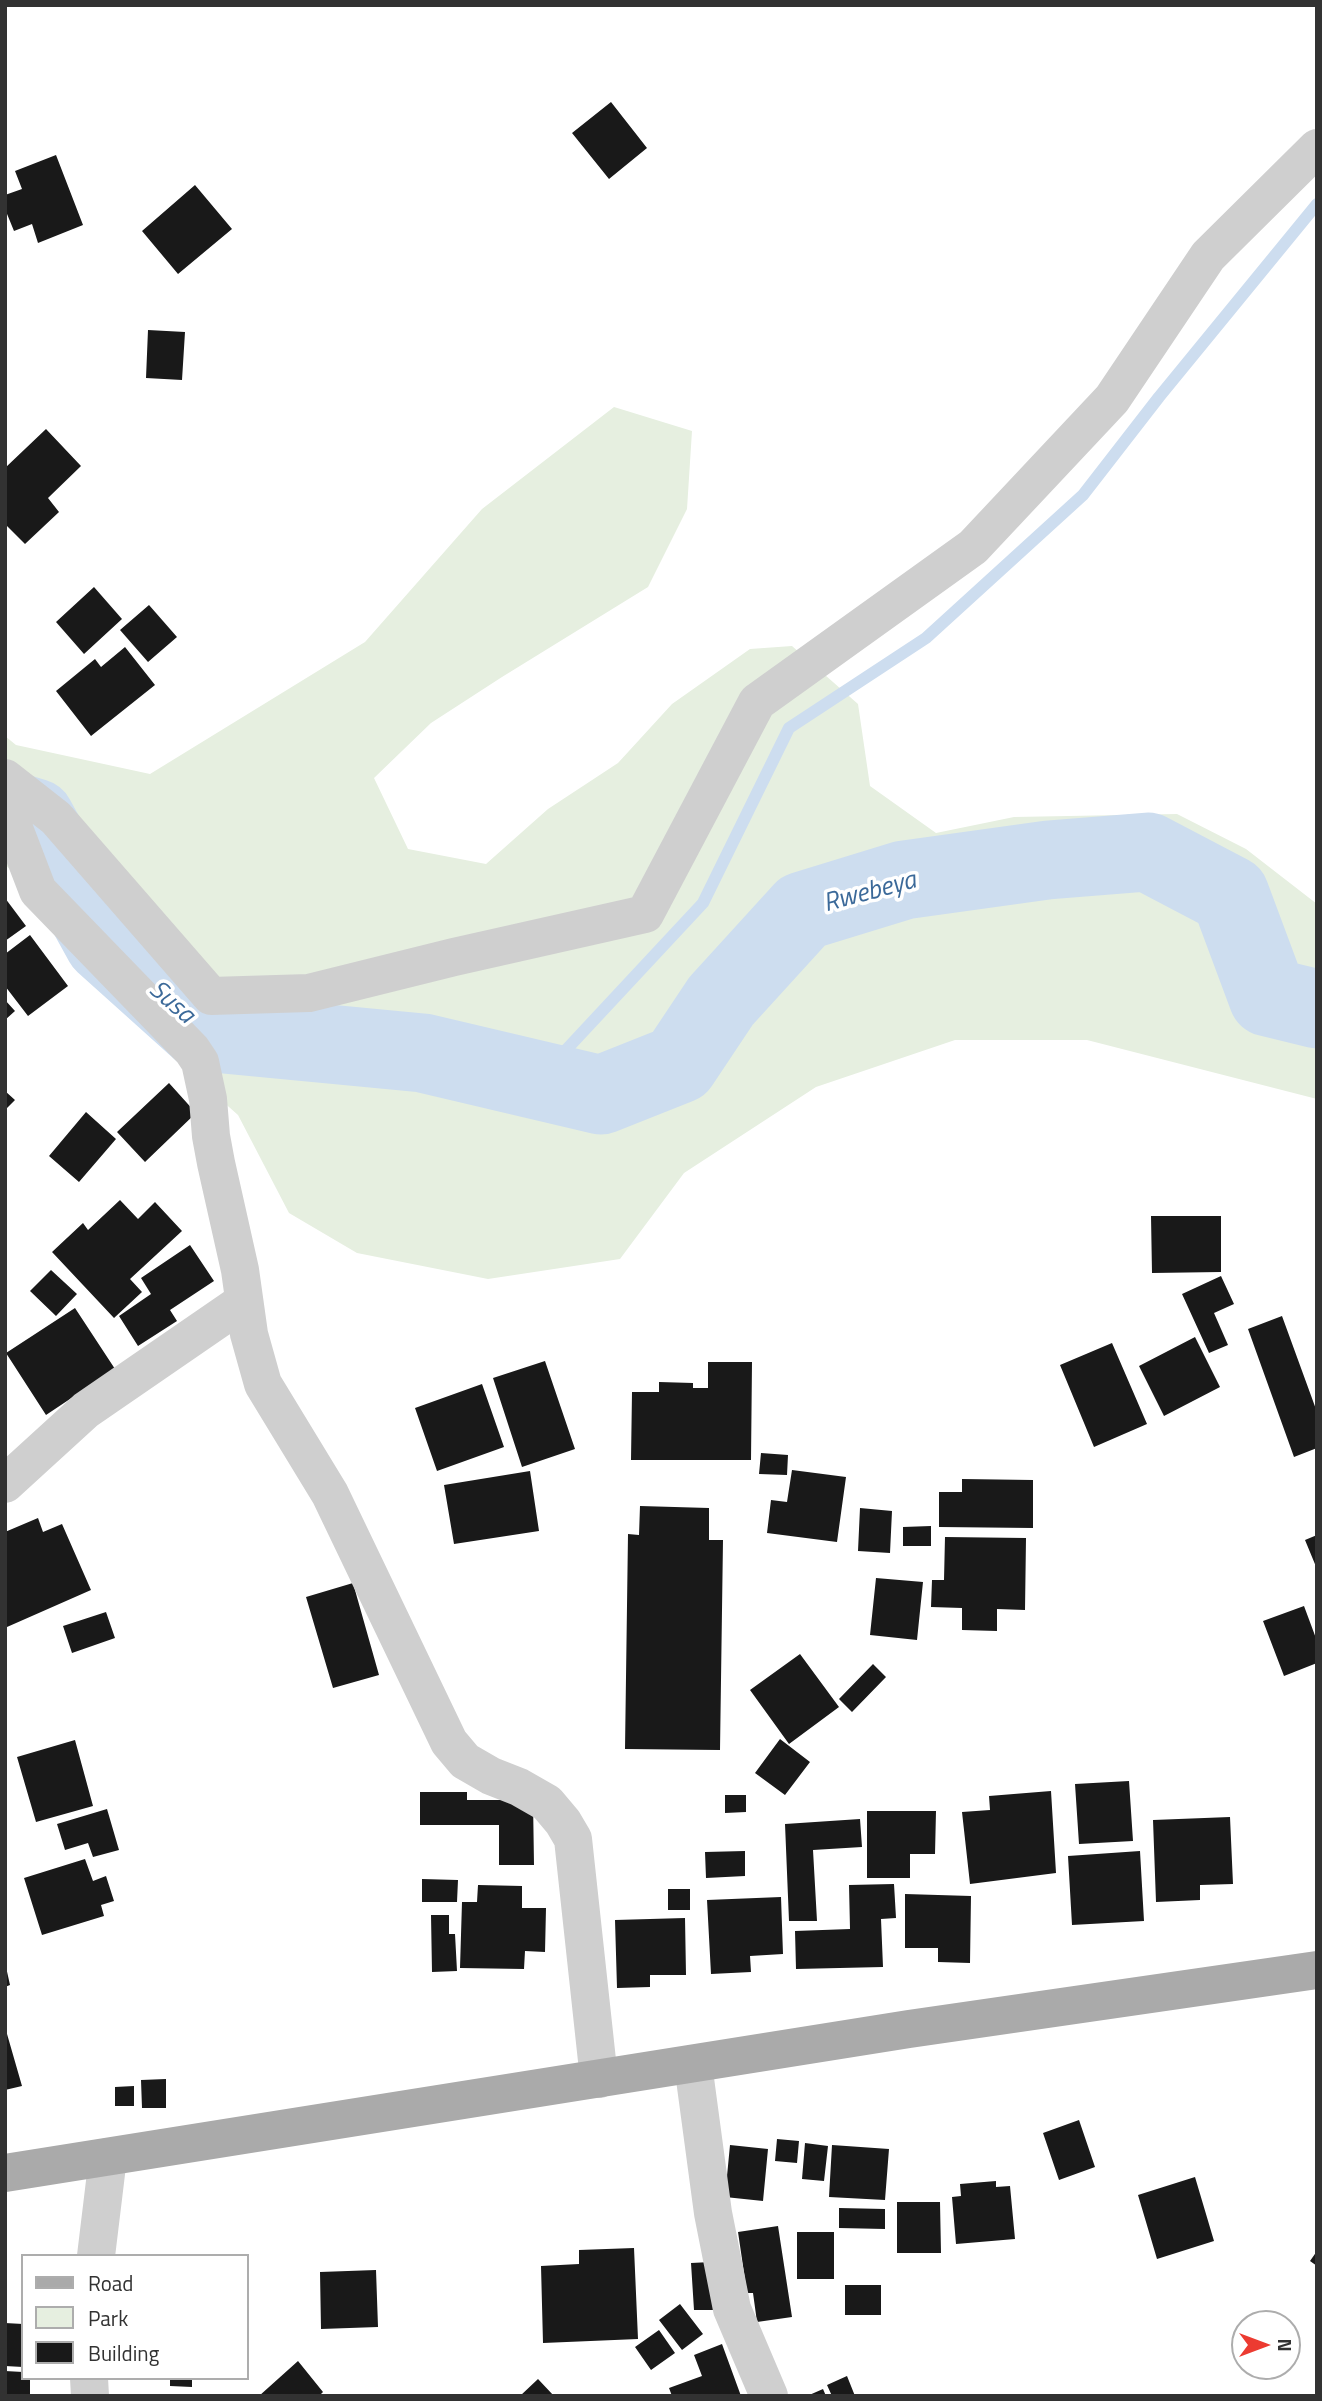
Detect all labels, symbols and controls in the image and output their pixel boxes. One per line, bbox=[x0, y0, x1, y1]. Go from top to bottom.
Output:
water label: Rwebeya bbox=[820, 866, 920, 920]
water label: Susa bbox=[142, 975, 200, 1031]
legend bbox=[21, 2254, 248, 2380]
text: Road bbox=[88, 2267, 133, 2299]
text: Park bbox=[88, 2302, 128, 2334]
north arrow bbox=[1231, 2310, 1301, 2380]
text: Building bbox=[88, 2337, 159, 2369]
text: N bbox=[1271, 2338, 1300, 2352]

